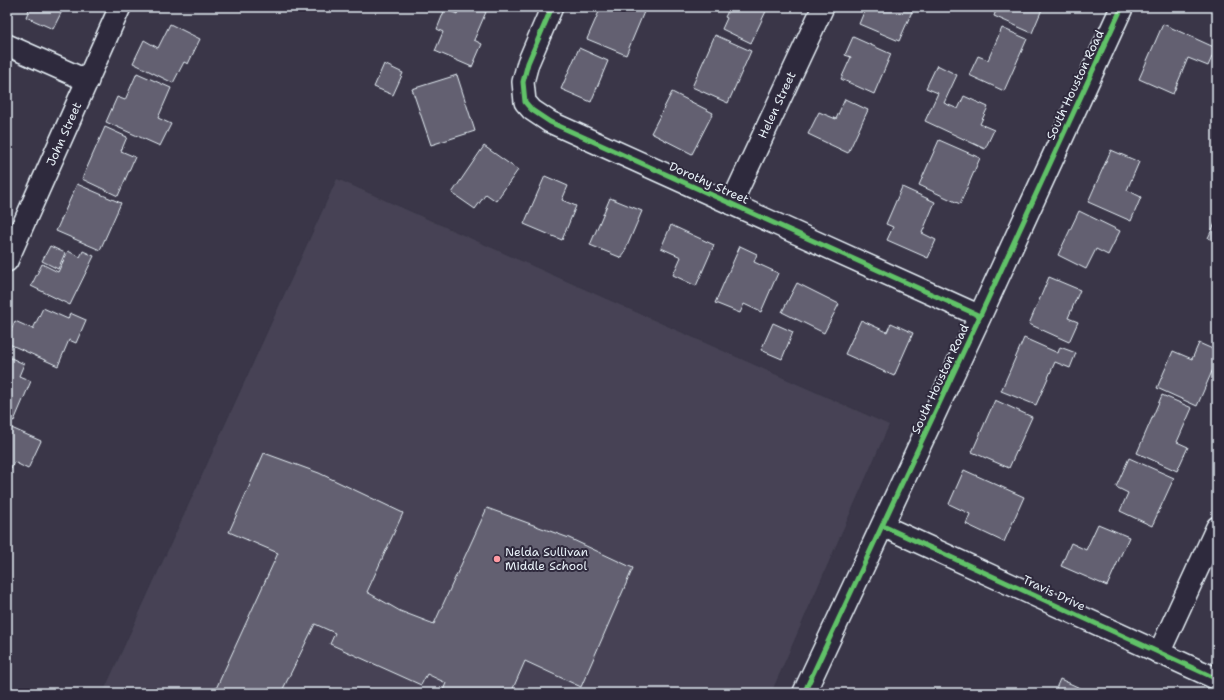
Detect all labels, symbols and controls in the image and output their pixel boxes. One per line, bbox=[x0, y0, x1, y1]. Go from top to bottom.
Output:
street label: South Houston Road bbox=[1043, 27, 1108, 142]
street label: Helen Street bbox=[754, 69, 800, 141]
street label: John Street bbox=[43, 100, 85, 168]
street label: Dorothy Street bbox=[667, 158, 751, 208]
street label: South Houston Road bbox=[908, 321, 973, 436]
place label: Nelda Sullivan Middle School bbox=[505, 544, 588, 574]
marker: Nelda Sullivan Middle School bbox=[492, 554, 502, 564]
street label: Travis Drive bbox=[1020, 572, 1088, 615]

